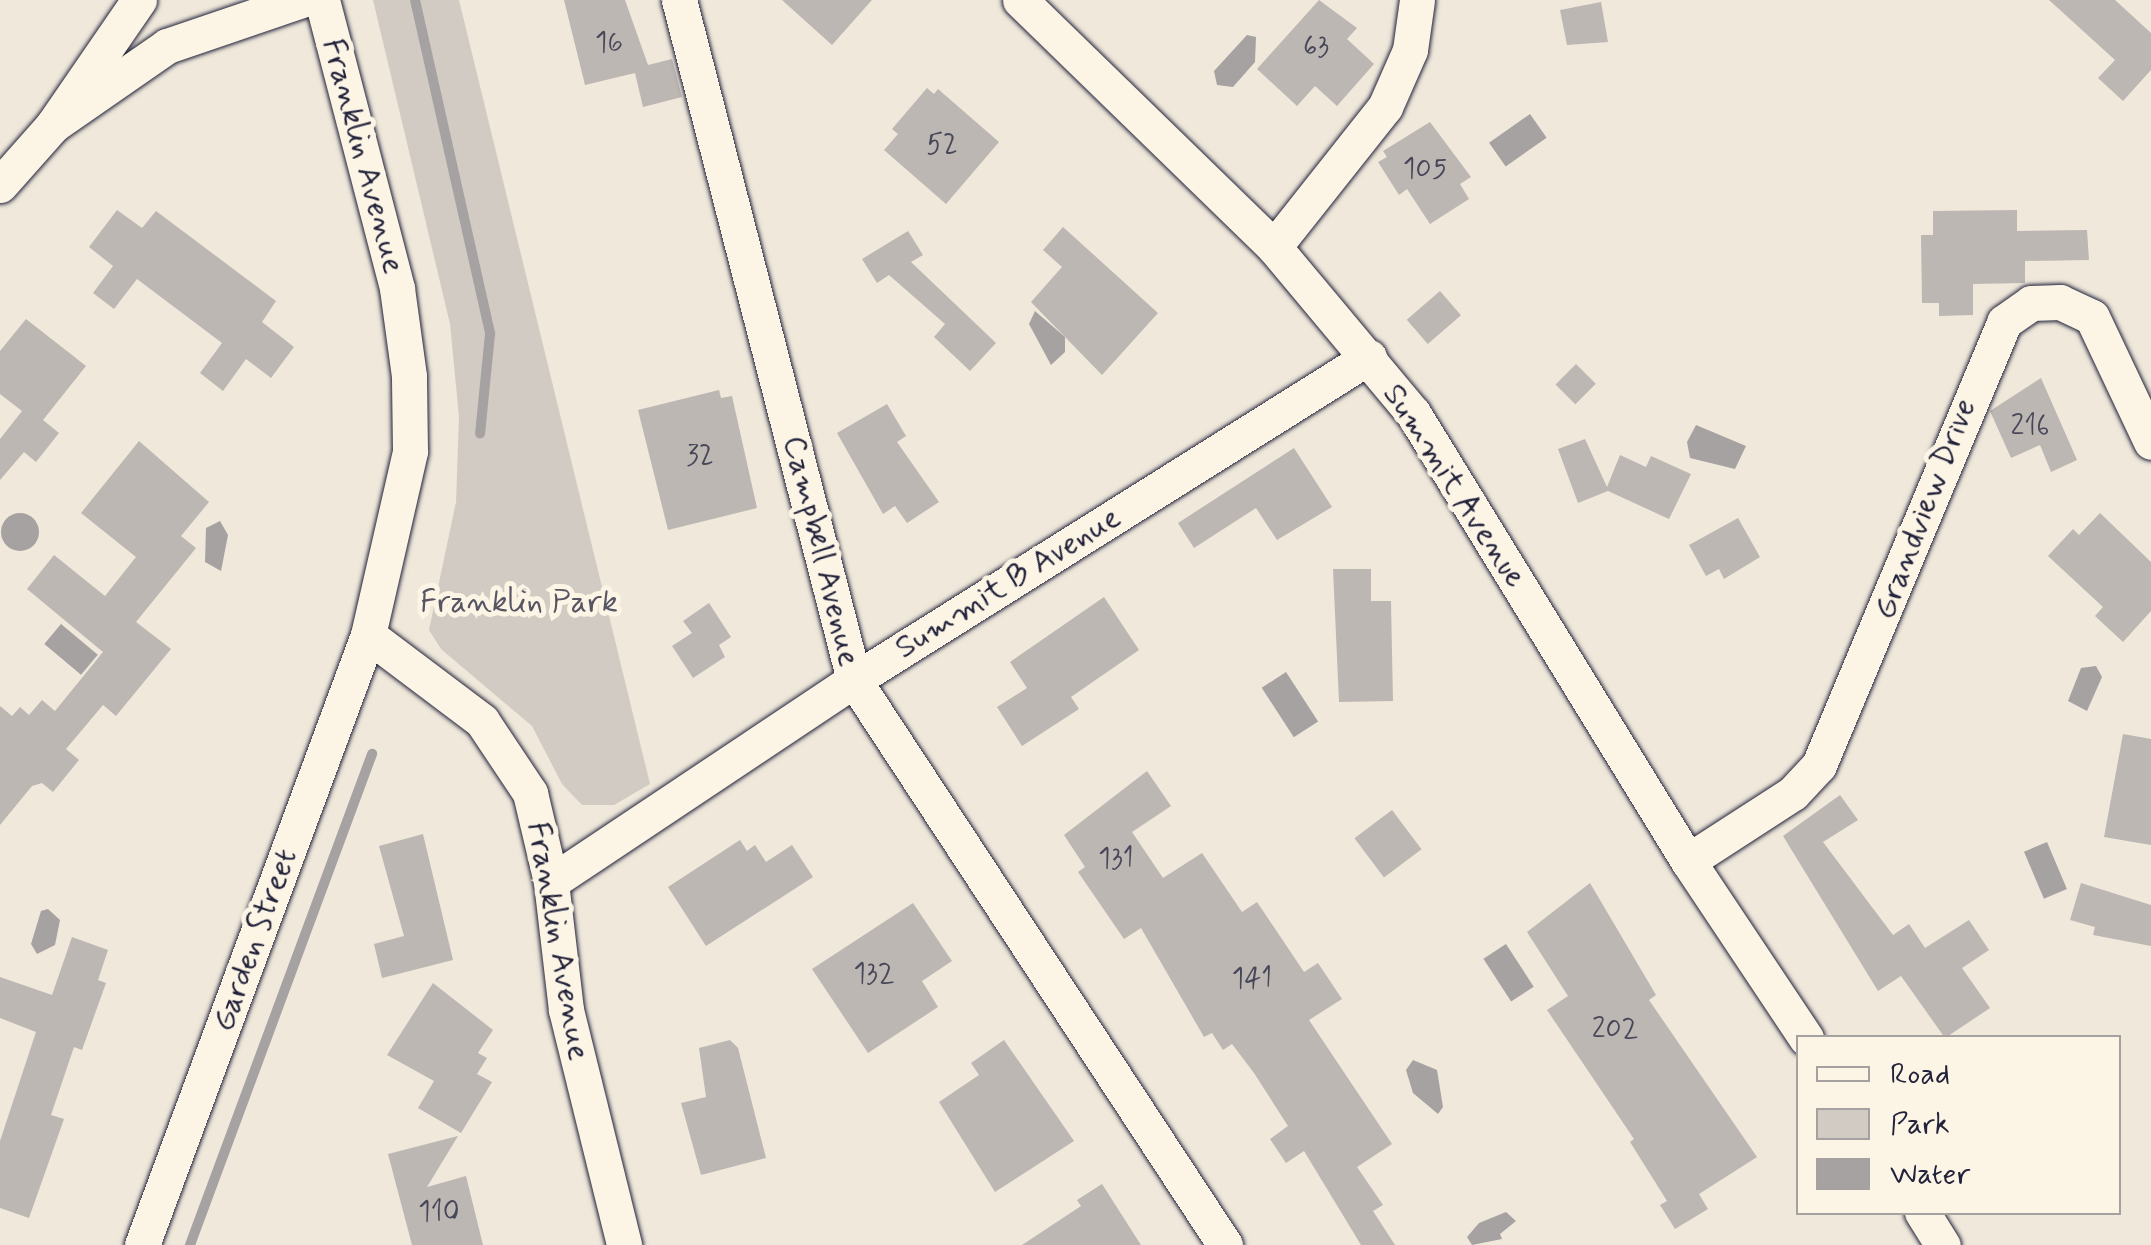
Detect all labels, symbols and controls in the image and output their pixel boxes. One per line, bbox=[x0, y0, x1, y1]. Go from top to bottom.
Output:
house number: 16 bbox=[595, 27, 623, 61]
house number: 63 bbox=[1303, 31, 1329, 65]
street label: Franklin Avenue bbox=[314, 39, 412, 273]
house number: 52 bbox=[926, 129, 958, 163]
house number: 105 bbox=[1403, 153, 1447, 187]
street label: Summit Avenue bbox=[1375, 378, 1533, 594]
street label: Grandview Drive bbox=[1865, 393, 1985, 625]
house number: 216 bbox=[2011, 410, 2049, 444]
street label: Campbell Avenue bbox=[774, 431, 868, 671]
house number: 32 bbox=[686, 440, 714, 474]
street label: Summit B Avenue bbox=[887, 498, 1129, 668]
park label: Franklin Park bbox=[421, 583, 617, 621]
street label: Franklin Avenue bbox=[519, 824, 597, 1058]
street label: Garden Street bbox=[203, 841, 307, 1039]
house number: 131 bbox=[1098, 843, 1134, 877]
house number: 132 bbox=[853, 958, 895, 992]
house number: 141 bbox=[1232, 963, 1272, 997]
house number: 202 bbox=[1592, 1013, 1638, 1047]
legend bbox=[1796, 1035, 2121, 1215]
text: Road bbox=[1890, 1055, 1950, 1094]
text: Park bbox=[1890, 1105, 1950, 1144]
text: Water bbox=[1890, 1155, 1970, 1194]
house number: 110 bbox=[418, 1196, 460, 1230]

